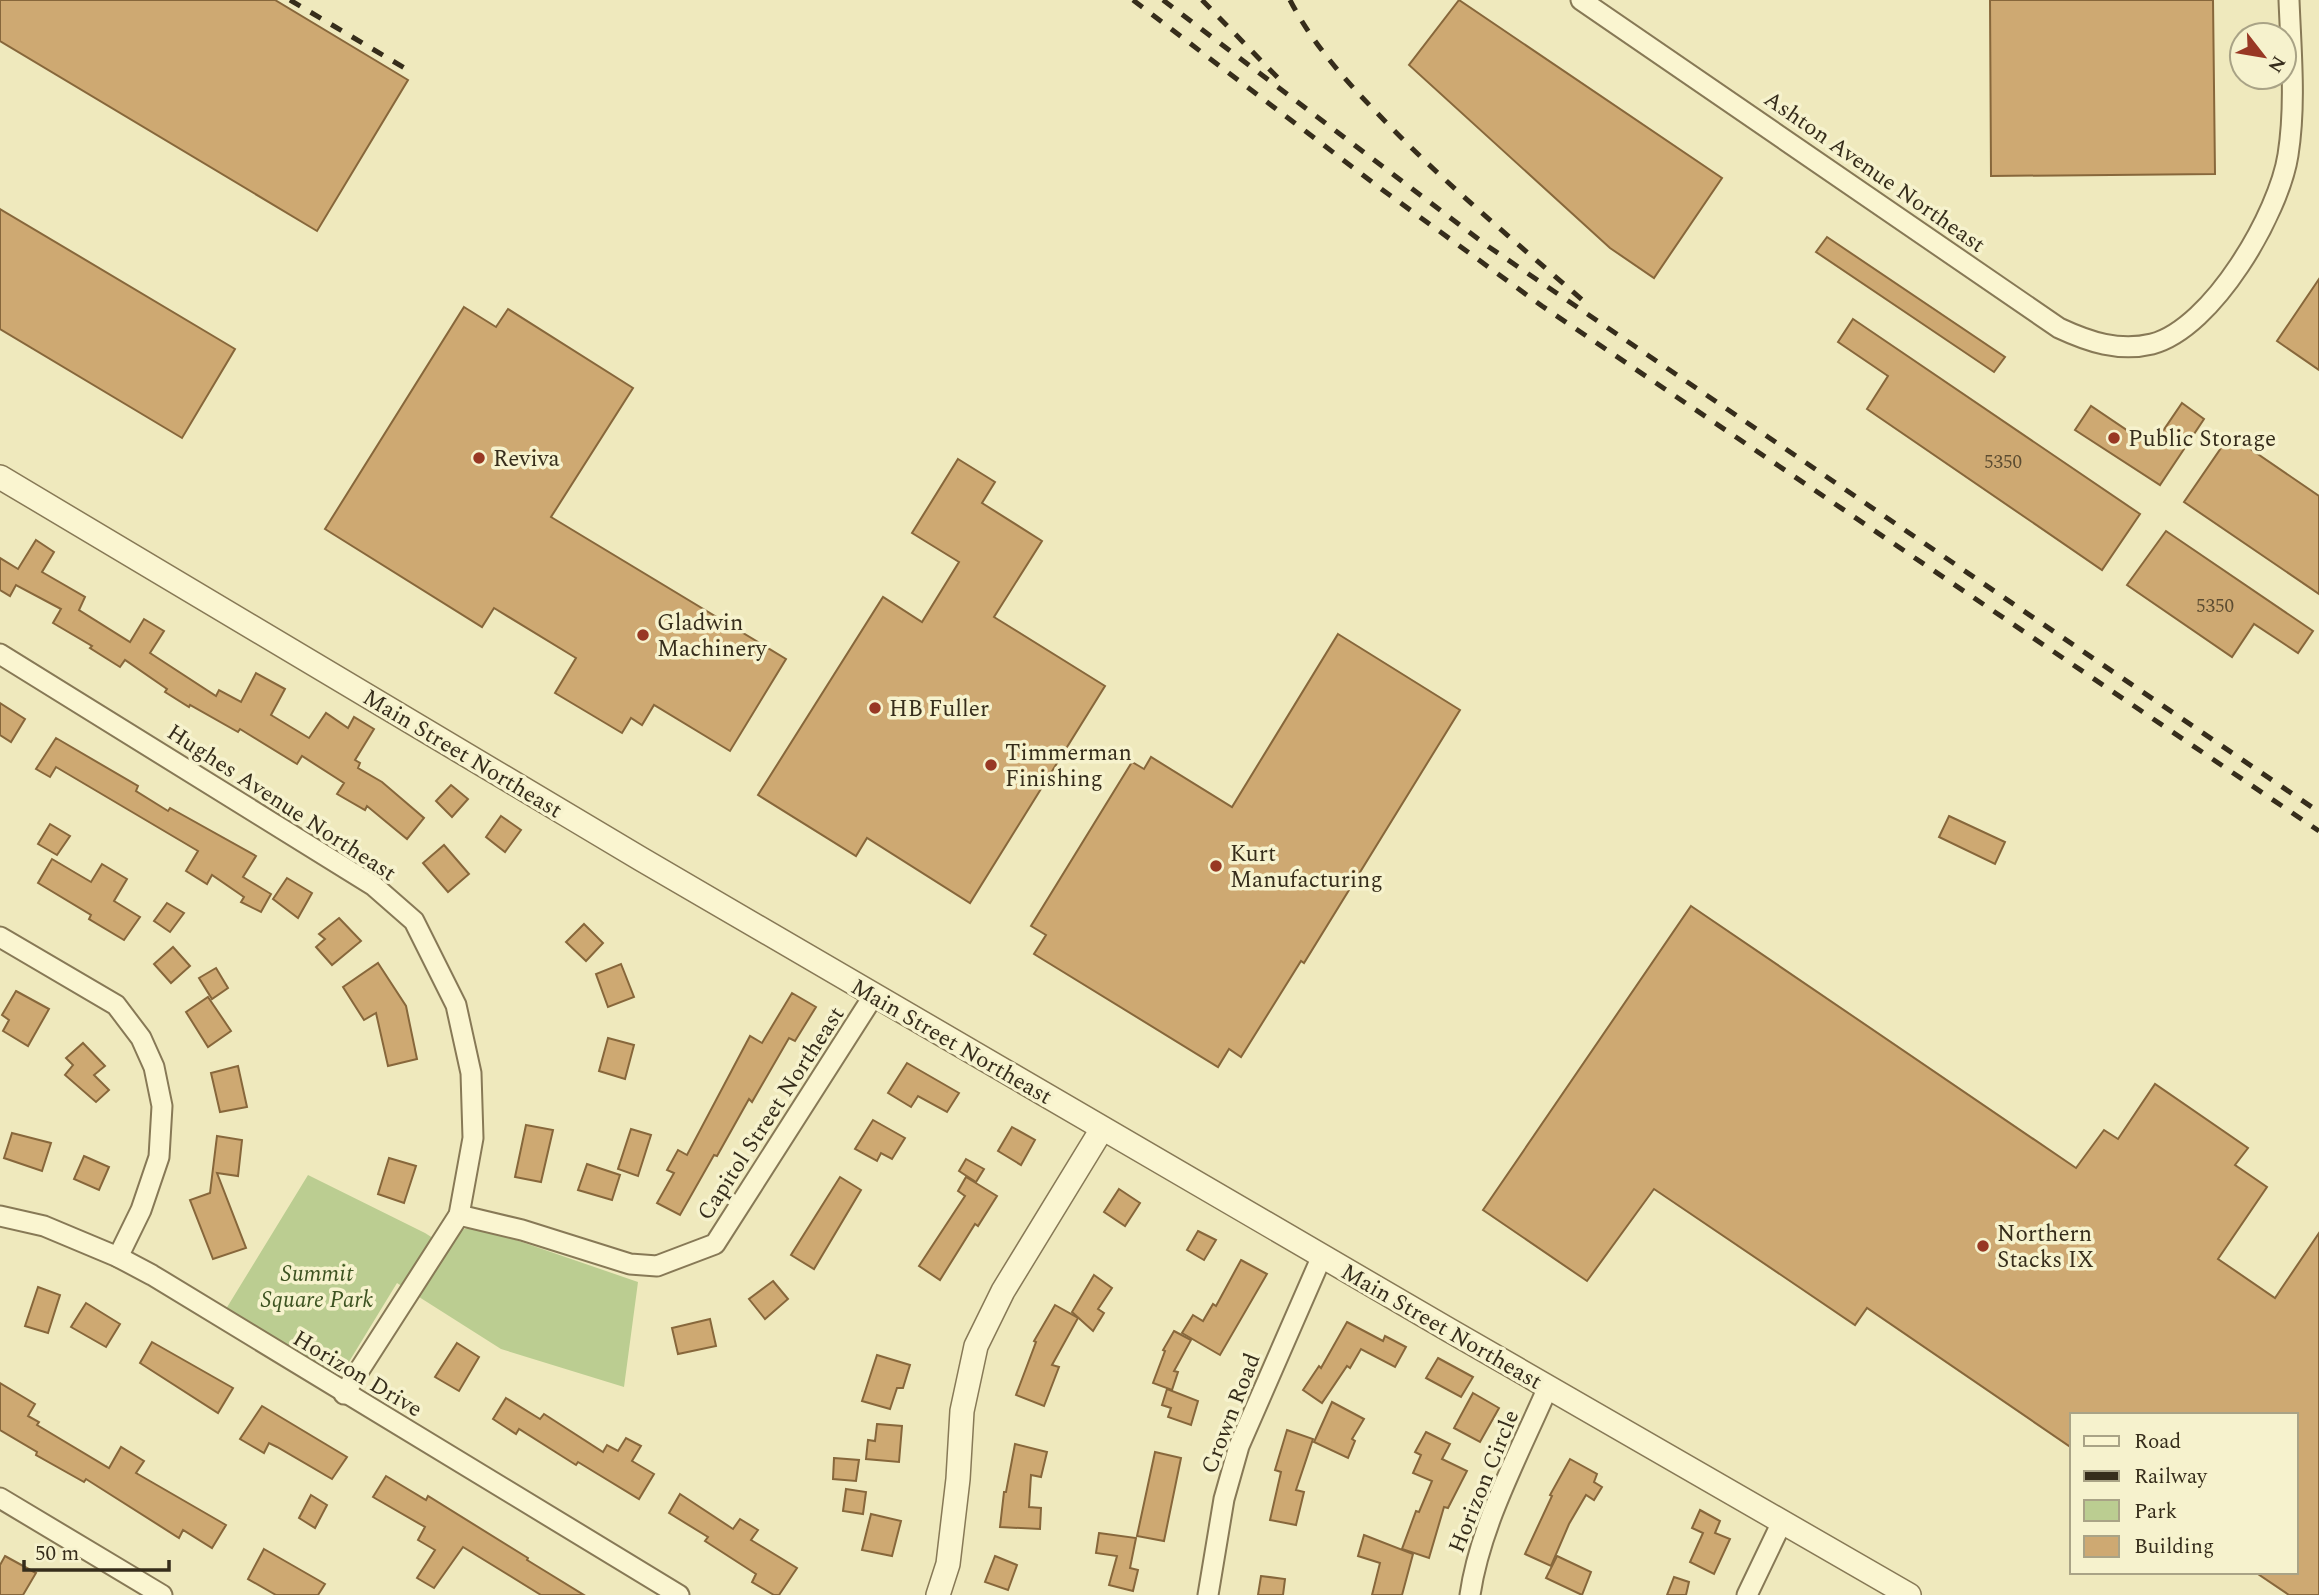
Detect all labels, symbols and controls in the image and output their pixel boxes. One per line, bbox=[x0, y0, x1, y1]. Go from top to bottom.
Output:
north arrow bbox=[2228, 21, 2298, 91]
text: N bbox=[2260, 50, 2293, 78]
street label: Ashton Avenue Northeast bbox=[1756, 82, 1992, 262]
place label: Public Storage bbox=[2128, 422, 2276, 457]
marker: Public Storage bbox=[2106, 430, 2122, 446]
place label: Reviva bbox=[493, 442, 560, 477]
house number: 5350 bbox=[1984, 448, 2022, 477]
marker: Reviva bbox=[471, 450, 487, 466]
house number: 5350 bbox=[2196, 592, 2234, 621]
place label: Gladwin Machinery bbox=[657, 606, 767, 667]
marker: Gladwin Machinery bbox=[635, 627, 651, 643]
street label: Main Street Northeast bbox=[356, 681, 569, 828]
place label: HB Fuller bbox=[889, 692, 989, 727]
marker: HB Fuller bbox=[867, 700, 883, 716]
street label: Hughes Avenue Northeast bbox=[159, 716, 403, 891]
place label: Timmerman Finishing bbox=[1005, 736, 1132, 797]
marker: Timmerman Finishing bbox=[983, 757, 999, 773]
place label: Kurt Manufacturing bbox=[1230, 837, 1383, 898]
marker: Kurt Manufacturing bbox=[1208, 858, 1224, 874]
street label: Main Street Northeast bbox=[844, 970, 1059, 1114]
street label: Capitol Street Northeast bbox=[689, 1000, 854, 1228]
place label: Northern Stacks IX bbox=[1997, 1217, 2094, 1278]
marker: Northern Stacks IX bbox=[1975, 1238, 1991, 1254]
street label: Main Street Northeast bbox=[1334, 1255, 1549, 1399]
park label: Summit Square Park bbox=[261, 1257, 373, 1318]
street label: Horizon Drive bbox=[286, 1322, 429, 1427]
street label: Crown Road bbox=[1192, 1348, 1270, 1479]
street label: Horizon Circle bbox=[1440, 1405, 1529, 1558]
legend bbox=[2070, 1413, 2298, 1574]
text: Road bbox=[2134, 1426, 2181, 1458]
text: Railway bbox=[2134, 1461, 2208, 1493]
text: Park bbox=[2134, 1496, 2178, 1528]
scale bar bbox=[24, 1528, 170, 1572]
text: Building bbox=[2134, 1531, 2214, 1563]
text: 50 m bbox=[35, 1538, 79, 1570]

